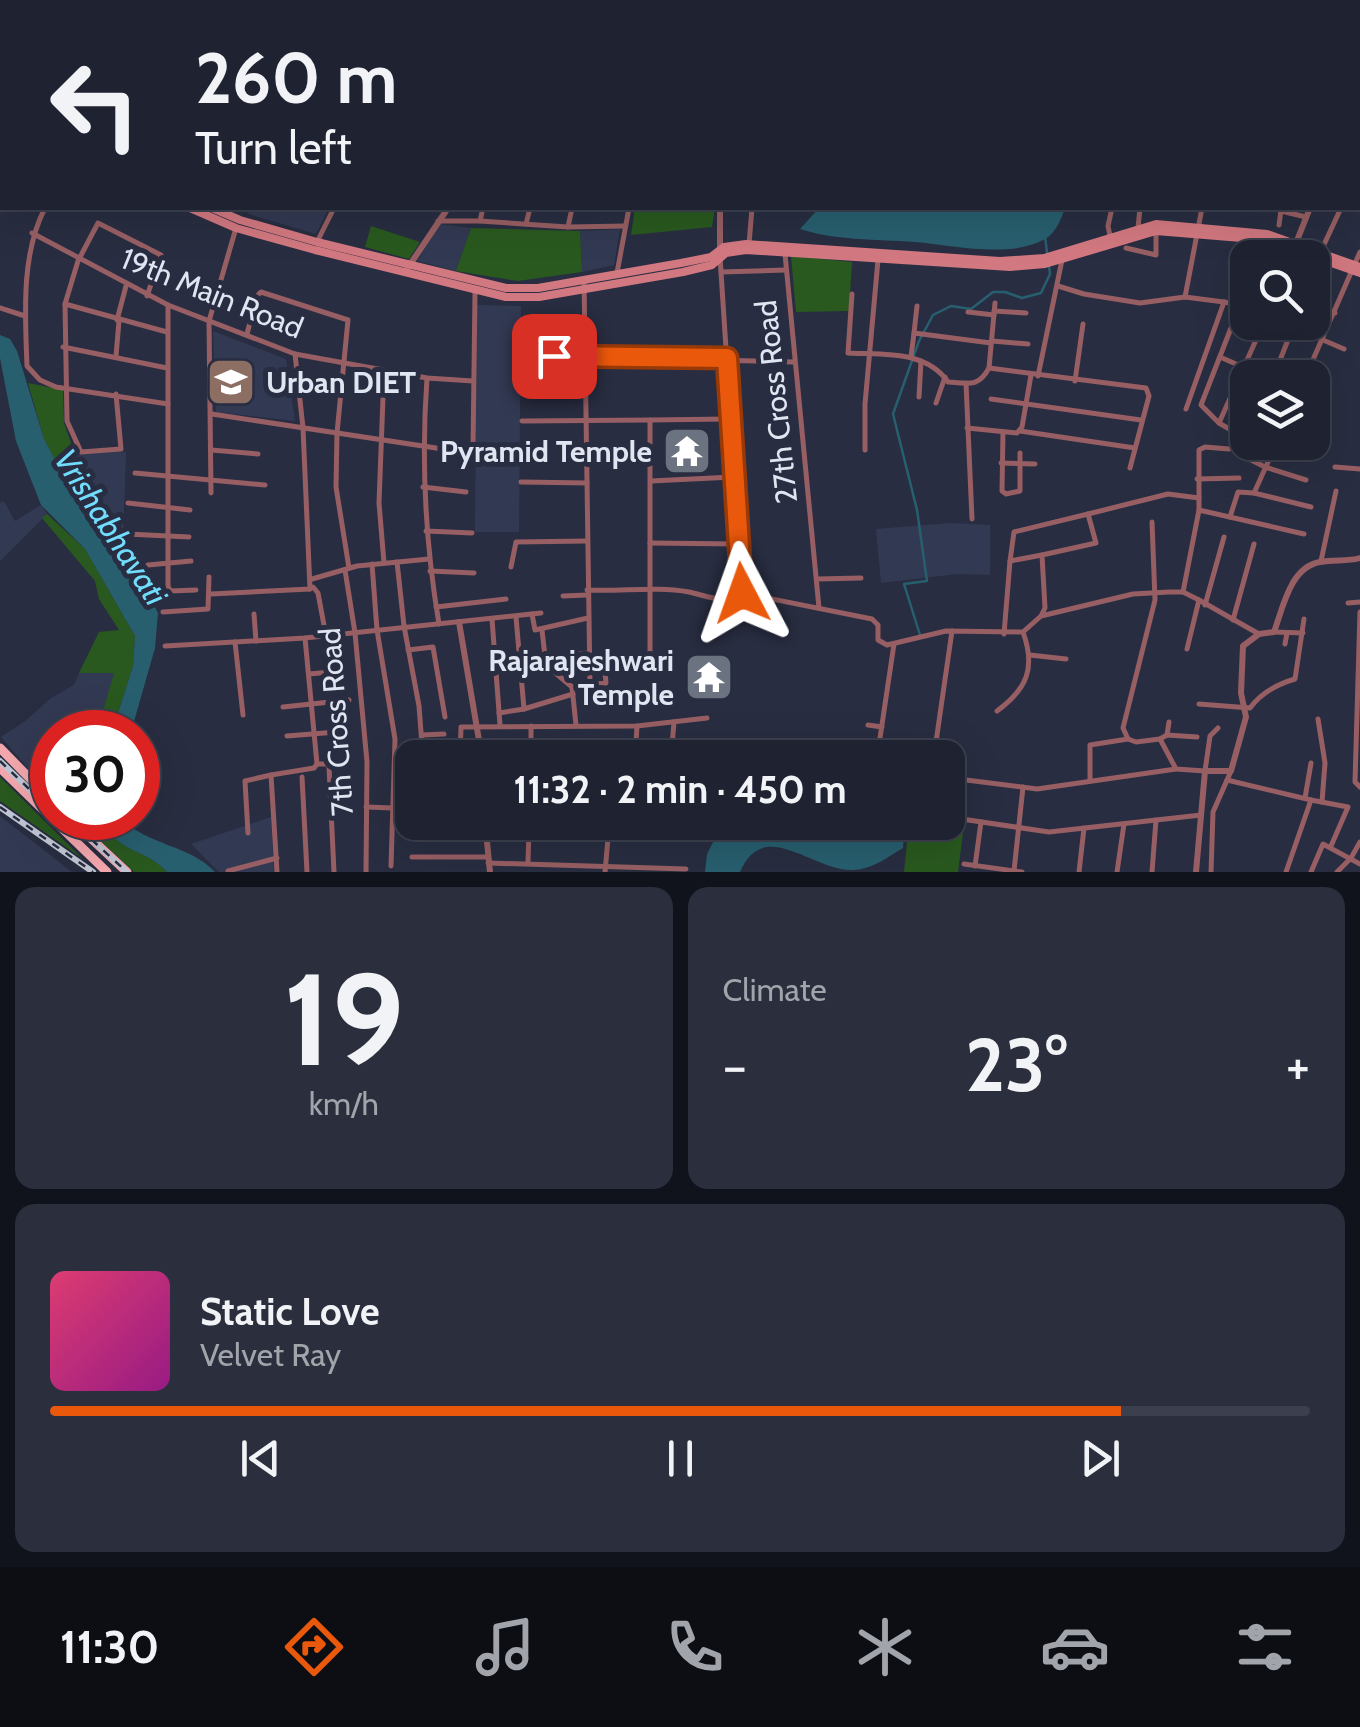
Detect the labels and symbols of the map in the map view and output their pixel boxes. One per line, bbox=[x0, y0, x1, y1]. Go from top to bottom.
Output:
street label: 19th Main Road bbox=[115, 240, 309, 346]
street label: 27th Cross Road bbox=[747, 298, 805, 506]
pin bbox=[512, 314, 597, 399]
school or university icon: Urban DIET bbox=[205, 356, 257, 408]
place label: Urban DIET bbox=[266, 364, 416, 401]
temple icon: Pyramid Temple bbox=[661, 425, 713, 477]
place label: Pyramid Temple bbox=[440, 433, 652, 470]
water label: Vrishabhavati bbox=[46, 442, 176, 613]
position arrow bbox=[690, 541, 794, 645]
street label: 7th Cross Road bbox=[311, 627, 361, 817]
place label: Rajarajeshwari Temple bbox=[488, 642, 674, 713]
temple icon: Rajarajeshwari Temple bbox=[683, 651, 735, 703]
speed limit sign: 30 bbox=[30, 710, 160, 840]

